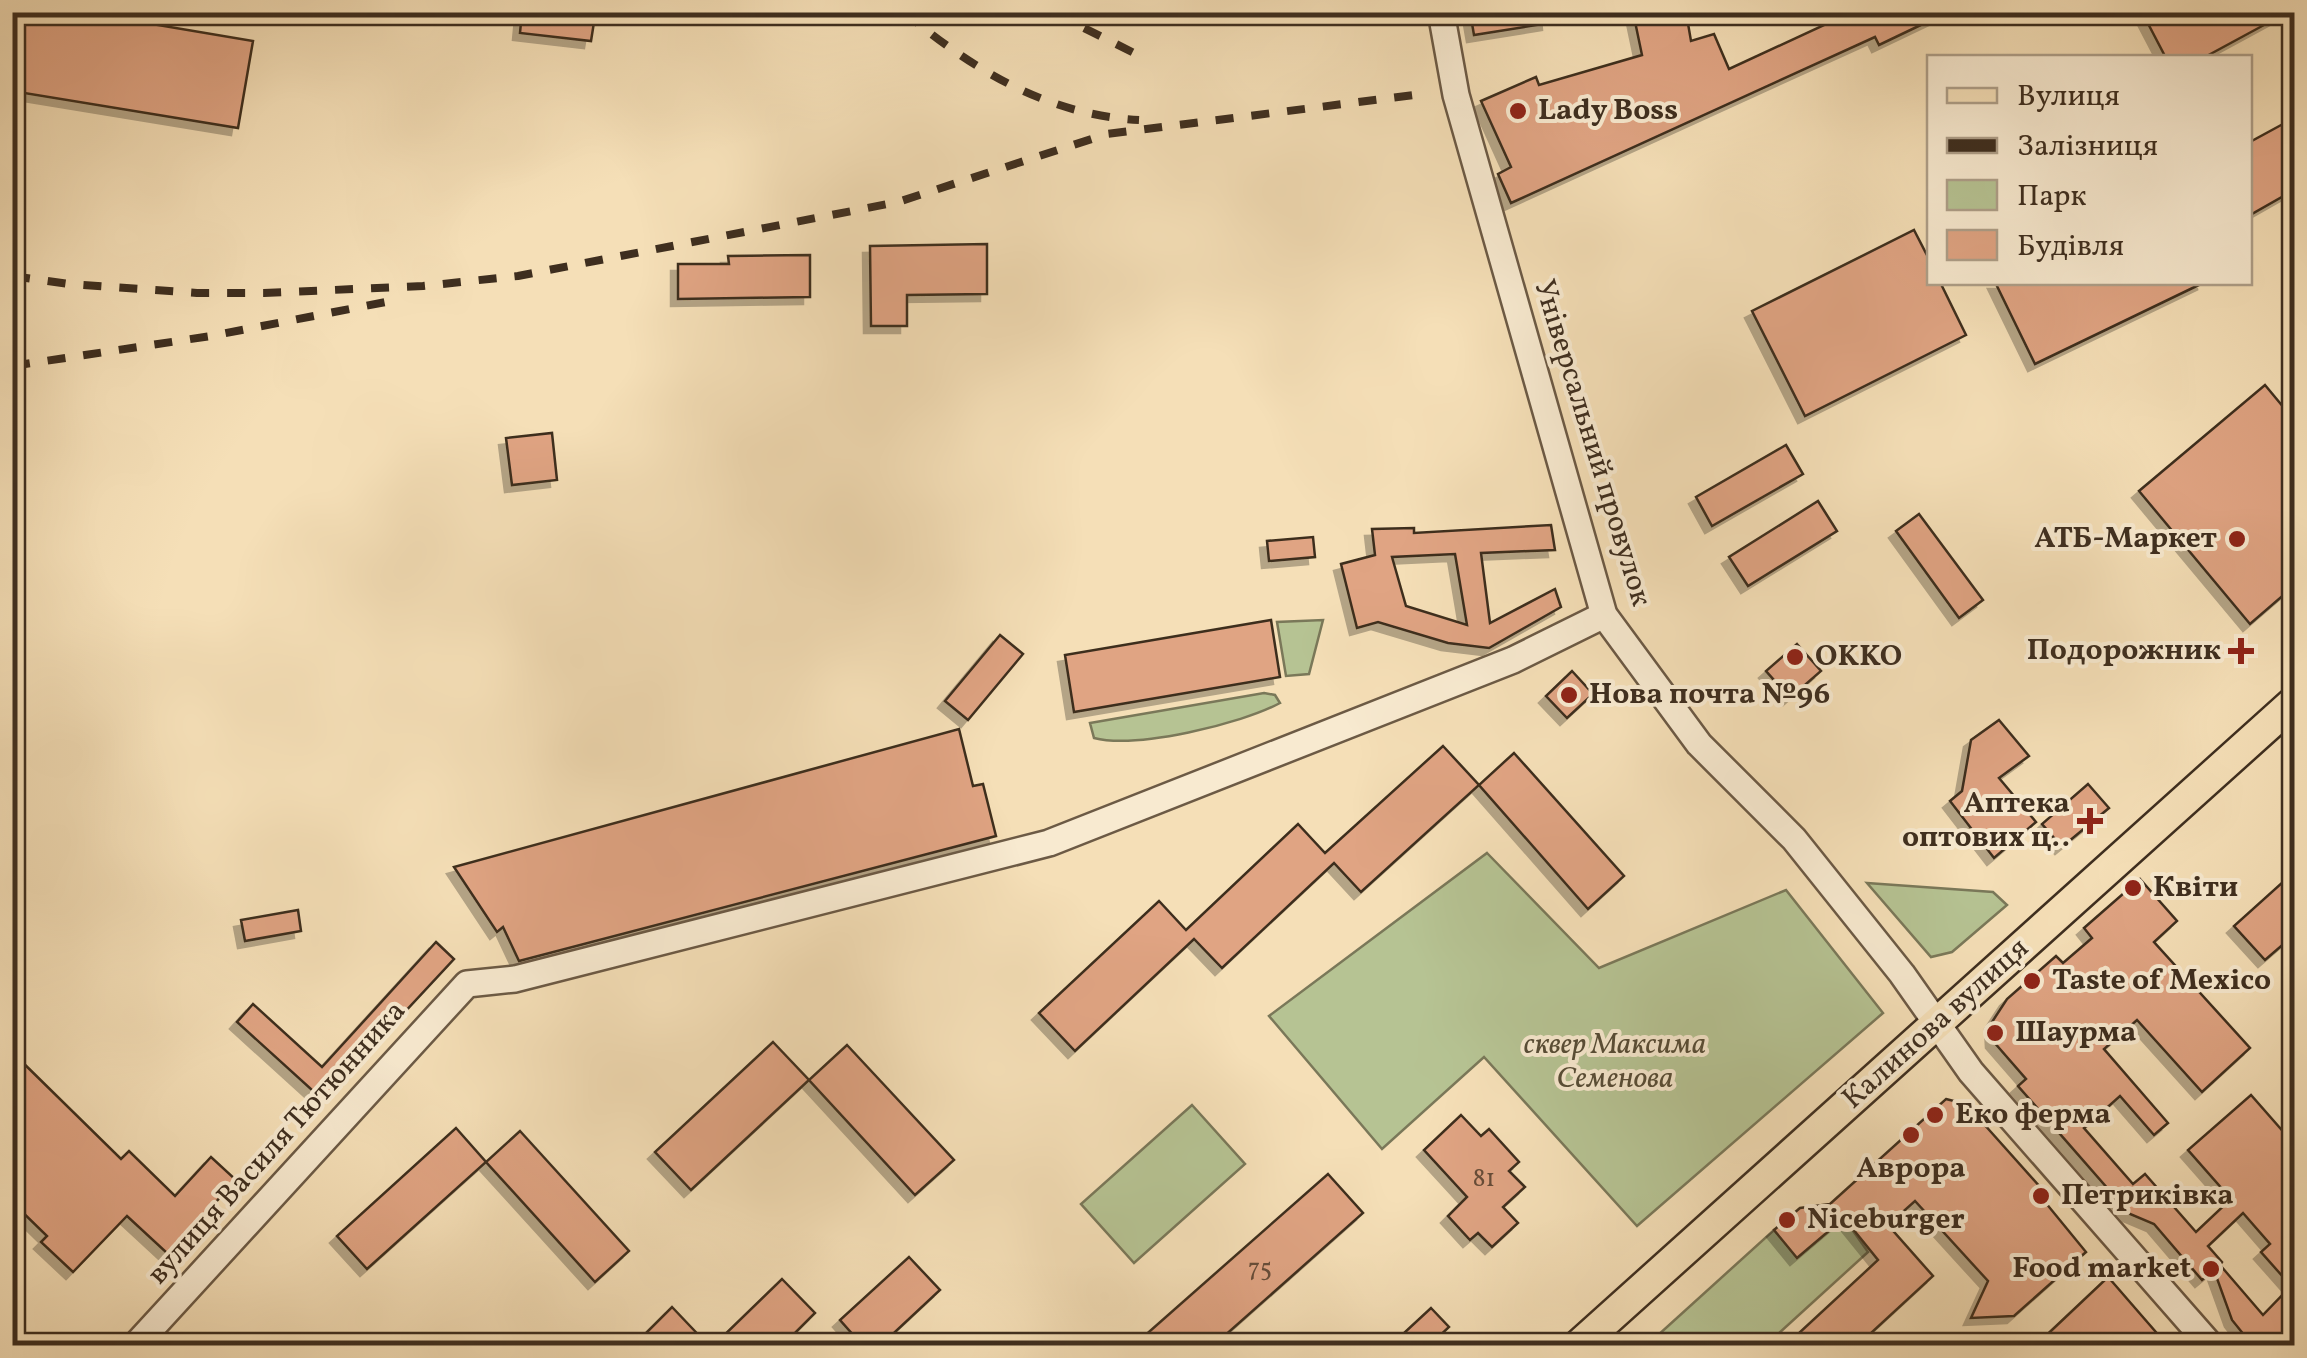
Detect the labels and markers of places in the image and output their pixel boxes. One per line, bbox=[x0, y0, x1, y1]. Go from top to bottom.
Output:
place label: Lady Boss bbox=[1538, 90, 1678, 132]
marker: Lady Boss bbox=[1507, 100, 1529, 122]
place label: АТБ-Маркет bbox=[2034, 518, 2217, 560]
marker: АТБ-Маркет bbox=[2226, 528, 2248, 550]
place label: Подорожник bbox=[2027, 630, 2221, 672]
place label: OKKO bbox=[1815, 636, 1902, 678]
marker: Подорожник bbox=[2230, 640, 2252, 662]
marker: OKKO bbox=[1784, 646, 1806, 668]
place label: Нова почта №96 bbox=[1589, 674, 1830, 716]
marker: Нова почта №96 bbox=[1558, 684, 1580, 706]
place label: Аптека оптових ц‥ bbox=[1902, 783, 2070, 859]
marker: Аптека оптових ц‥ bbox=[2079, 810, 2101, 832]
place label: Квіти bbox=[2153, 867, 2238, 909]
marker: Квіти bbox=[2122, 877, 2144, 899]
place label: Taste of Mexico bbox=[2052, 960, 2271, 1002]
marker: Taste of Mexico bbox=[2021, 970, 2043, 992]
place label: Шаурма bbox=[2015, 1012, 2136, 1054]
marker: Шаурма bbox=[1984, 1022, 2006, 1044]
place label: Еко ферма bbox=[1955, 1094, 2111, 1136]
marker: Еко ферма bbox=[1924, 1104, 1946, 1126]
marker: Аврора bbox=[1900, 1124, 1922, 1146]
place label: Аврора bbox=[1856, 1148, 1966, 1190]
place label: Петриківка bbox=[2061, 1175, 2234, 1217]
marker: Петриківка bbox=[2030, 1185, 2052, 1207]
place label: Niceburger bbox=[1807, 1199, 1965, 1241]
marker: Niceburger bbox=[1776, 1209, 1798, 1231]
place label: Food market bbox=[2012, 1248, 2191, 1290]
marker: Food market bbox=[2200, 1258, 2222, 1280]

